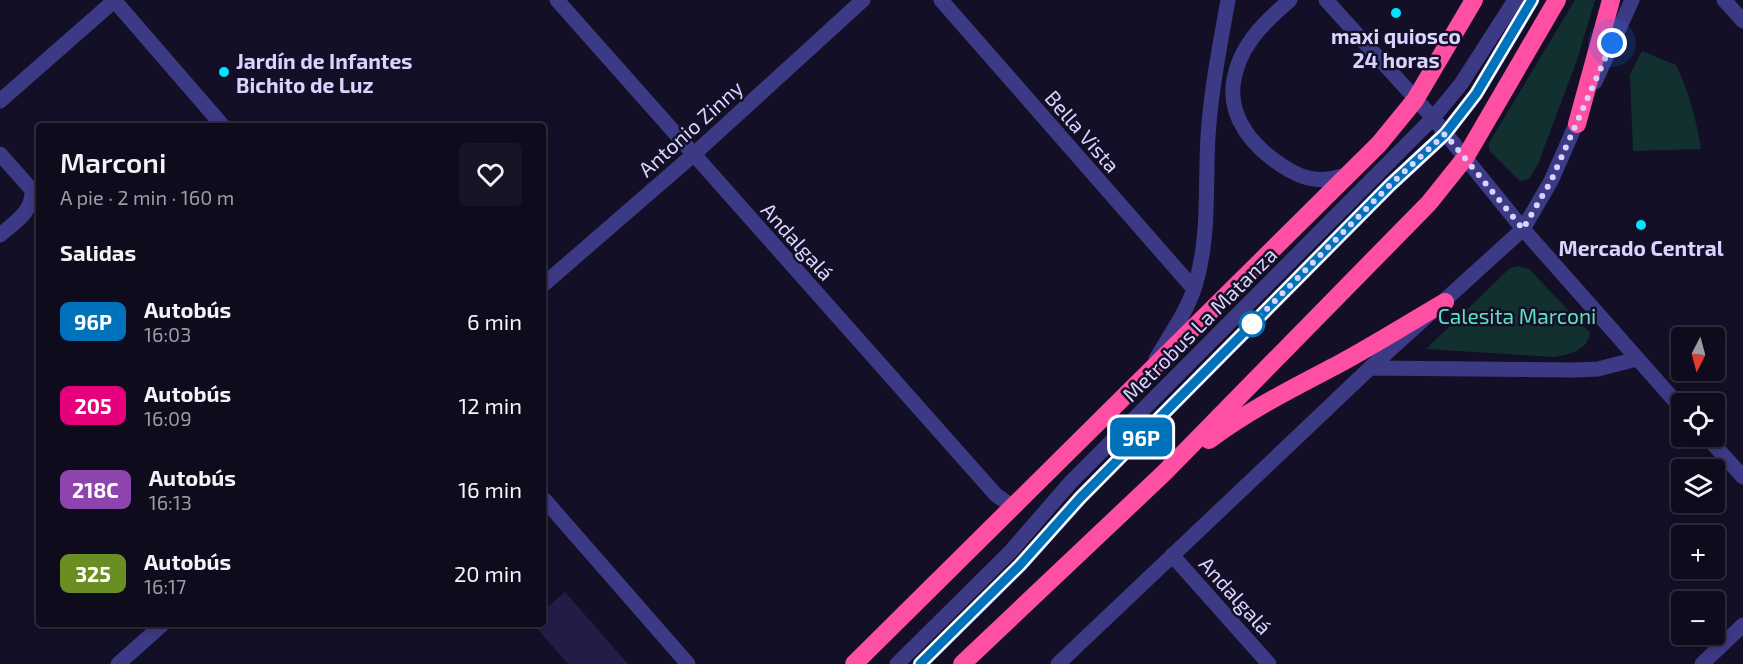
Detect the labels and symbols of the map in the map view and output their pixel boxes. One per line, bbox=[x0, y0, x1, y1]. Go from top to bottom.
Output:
marker: maxi quiosco 24 horas bbox=[1389, 6, 1403, 20]
place label: maxi quiosco 24 horas bbox=[1331, 23, 1461, 72]
your location bbox=[1597, 28, 1627, 58]
place label: Jardín de Infantes Bichito de Luz bbox=[236, 48, 412, 97]
marker: Jardín de Infantes Bichito de Luz bbox=[217, 65, 231, 79]
street label: Antonio Zinny bbox=[633, 75, 747, 181]
street label: Bella Vista bbox=[1041, 85, 1125, 177]
street label: Andalgalá bbox=[757, 197, 839, 285]
marker: Mercado Central bbox=[1634, 218, 1648, 232]
place label: Mercado Central bbox=[1558, 235, 1724, 260]
street label: Metrobus La Matanza bbox=[1117, 242, 1281, 406]
park label: Calesita Marconi bbox=[1438, 303, 1596, 328]
unlabelled marker bbox=[1239, 311, 1265, 337]
north arrow bbox=[1671, 327, 1725, 381]
line badge: 96P bbox=[1106, 418, 1176, 456]
street label: Andalgalá bbox=[1195, 551, 1277, 639]

